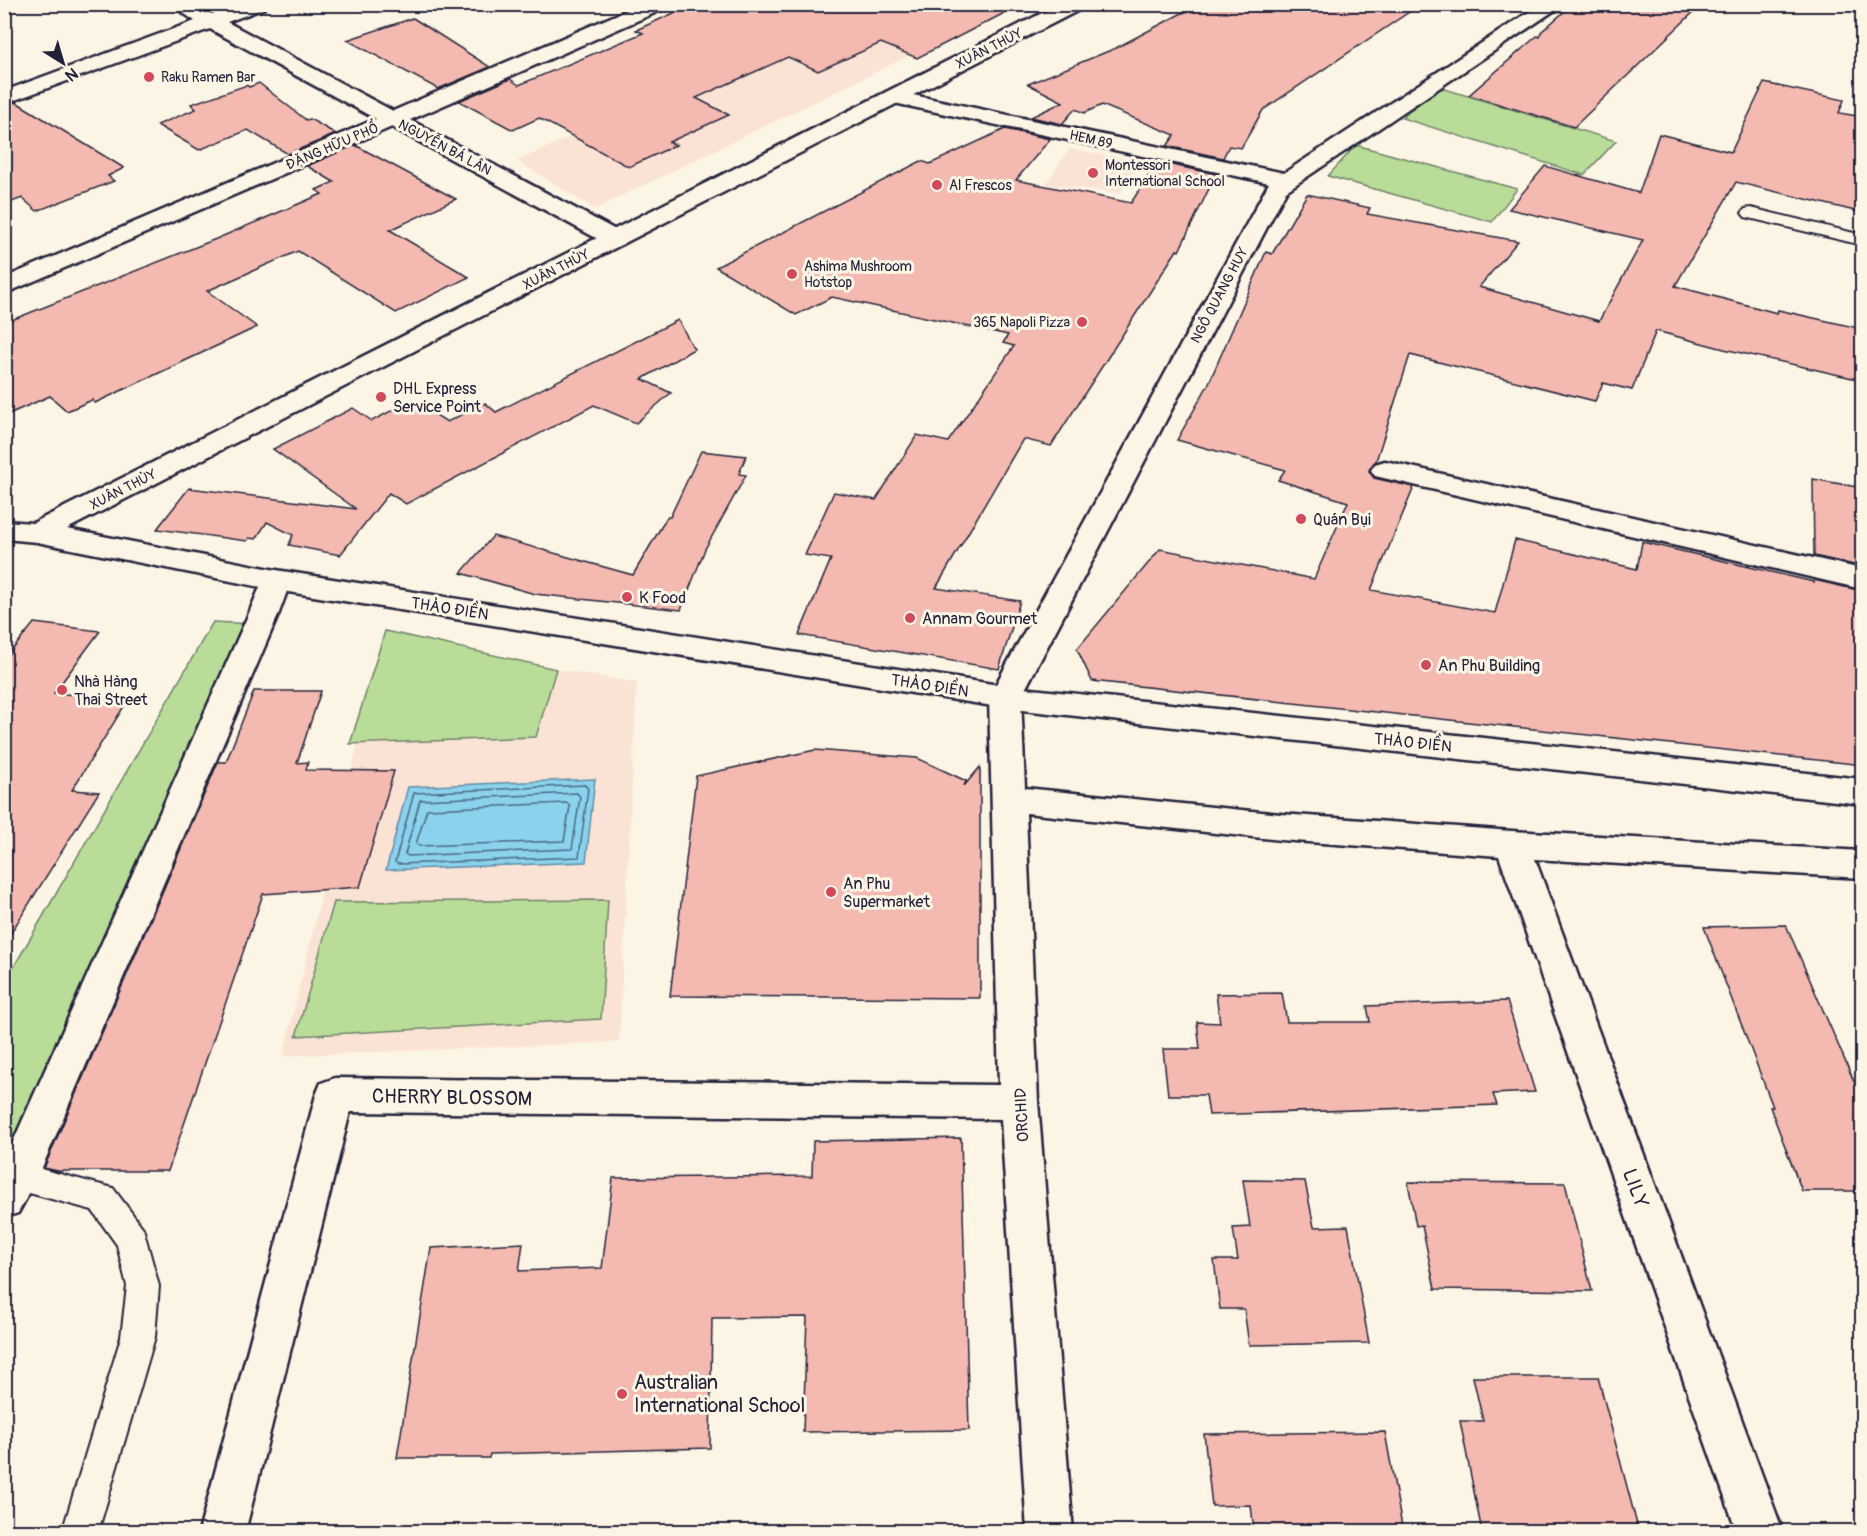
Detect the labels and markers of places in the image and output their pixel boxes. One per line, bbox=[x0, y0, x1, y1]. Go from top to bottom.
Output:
place label: Raku Ramen Bar bbox=[161, 69, 256, 86]
marker: Raku Ramen Bar bbox=[142, 70, 156, 84]
place label: Montessori International School bbox=[1105, 157, 1225, 190]
marker: Montessori International School bbox=[1086, 166, 1100, 180]
place label: Al Frescos bbox=[949, 177, 1012, 194]
marker: Al Frescos bbox=[930, 178, 944, 192]
place label: Ashima Mushroom Hotstop bbox=[804, 258, 912, 291]
marker: Ashima Mushroom Hotstop bbox=[785, 267, 799, 281]
place label: 365 Napoli Pizza bbox=[973, 314, 1070, 331]
marker: 365 Napoli Pizza bbox=[1075, 315, 1089, 329]
place label: DHL Express Service Point bbox=[393, 379, 481, 417]
marker: DHL Express Service Point bbox=[374, 390, 388, 404]
place label: Quán Bụi bbox=[1313, 510, 1371, 530]
marker: Quán Bụi bbox=[1294, 512, 1308, 526]
place label: K Food bbox=[639, 588, 686, 608]
marker: K Food bbox=[620, 590, 634, 604]
place label: Annam Gourmet bbox=[922, 609, 1038, 629]
marker: Annam Gourmet bbox=[903, 611, 917, 625]
place label: An Phu Building bbox=[1438, 656, 1540, 676]
marker: An Phu Building bbox=[1419, 658, 1433, 672]
place label: Nhà Hàng Thai Street bbox=[74, 672, 148, 710]
marker: Nhà Hàng Thai Street bbox=[55, 683, 69, 697]
place label: An Phu Supermarket bbox=[843, 874, 930, 912]
marker: An Phu Supermarket bbox=[824, 885, 838, 899]
place label: Australian International School bbox=[634, 1370, 805, 1418]
marker: Australian International School bbox=[615, 1387, 629, 1401]

